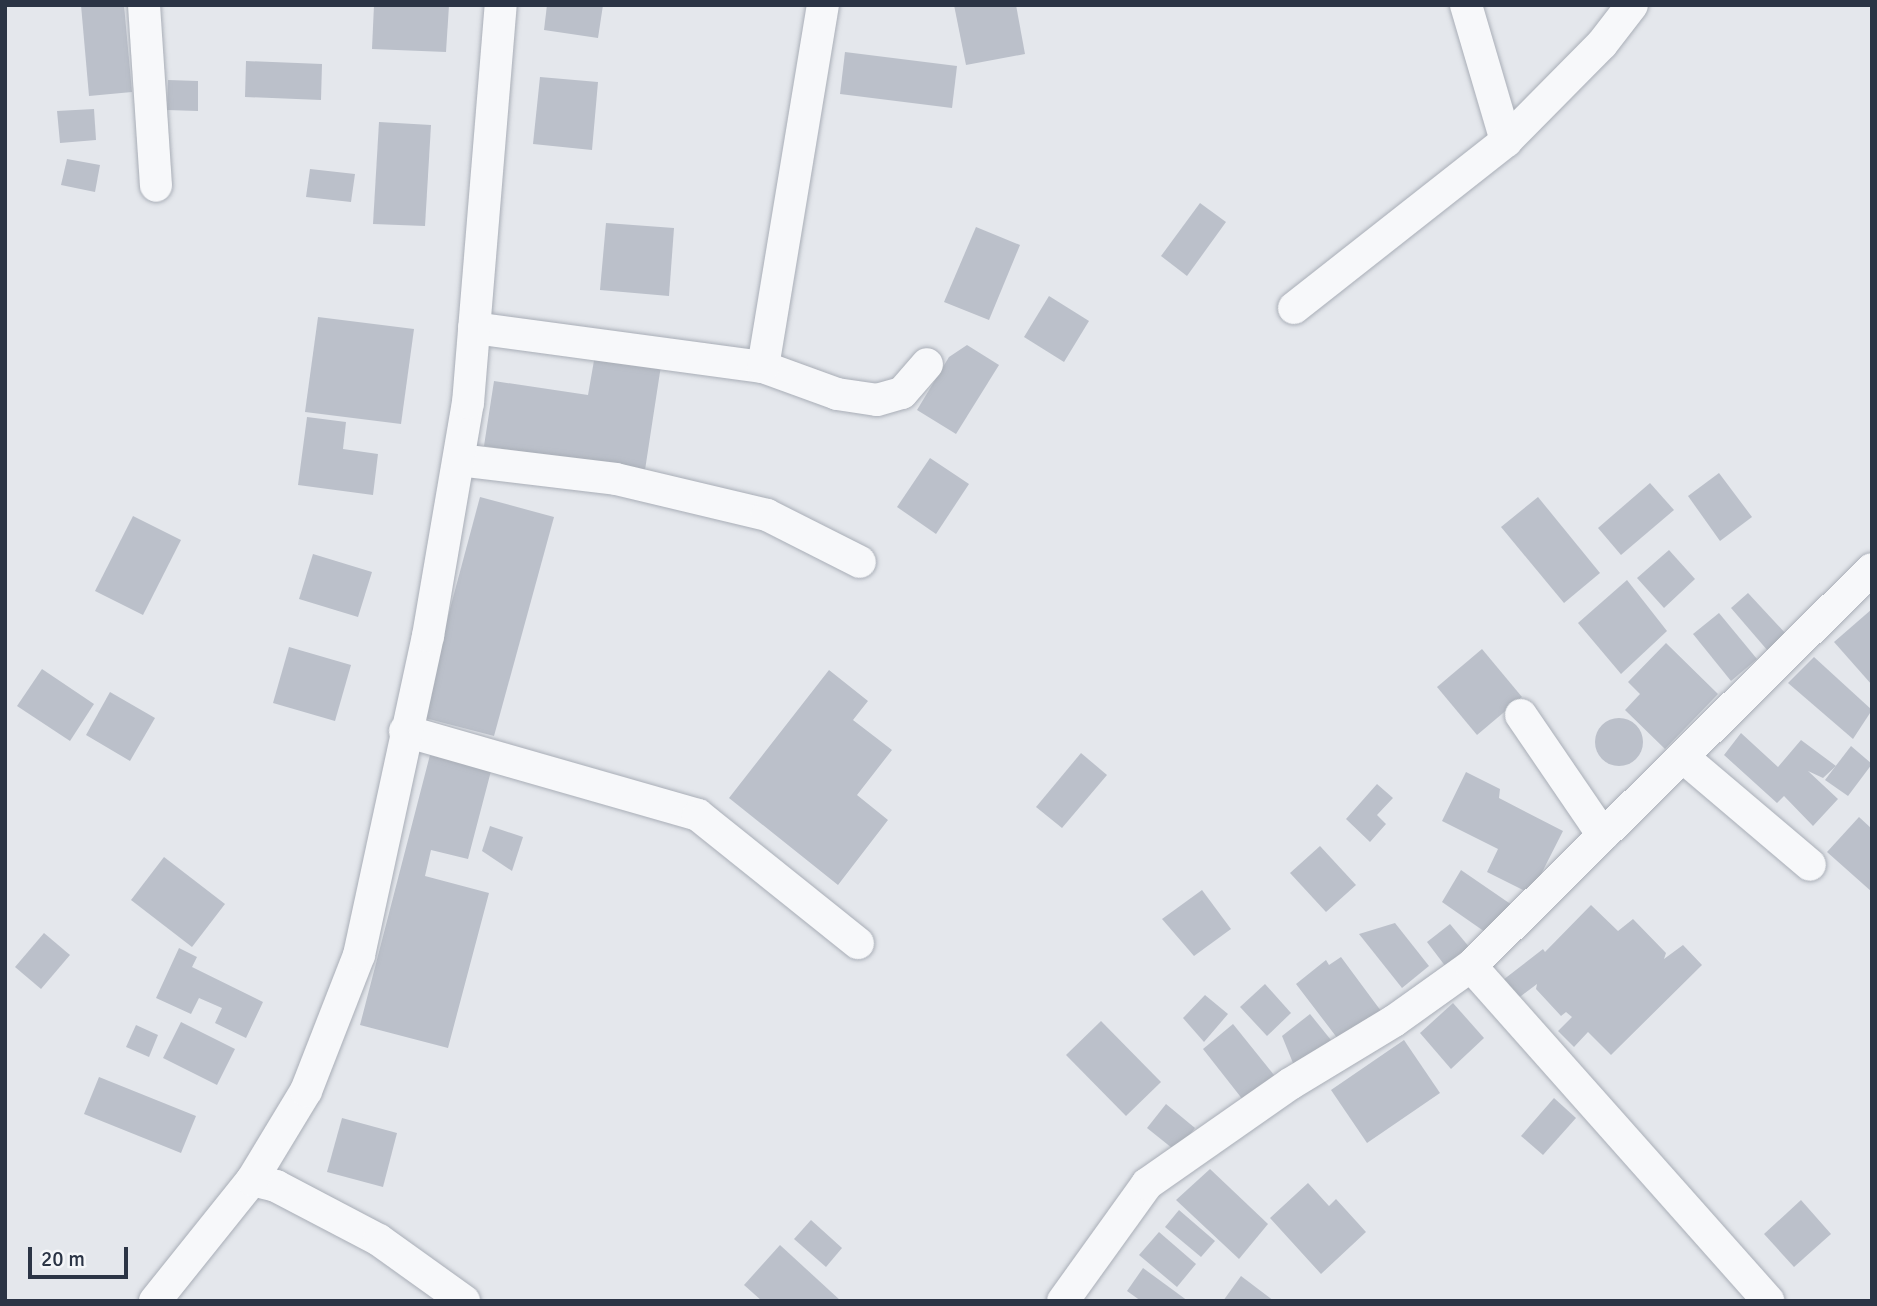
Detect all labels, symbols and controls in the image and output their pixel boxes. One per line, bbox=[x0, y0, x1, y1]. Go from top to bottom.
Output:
scale bar bbox=[32, 1232, 131, 1276]
text: 20 m bbox=[41, 1246, 85, 1272]

